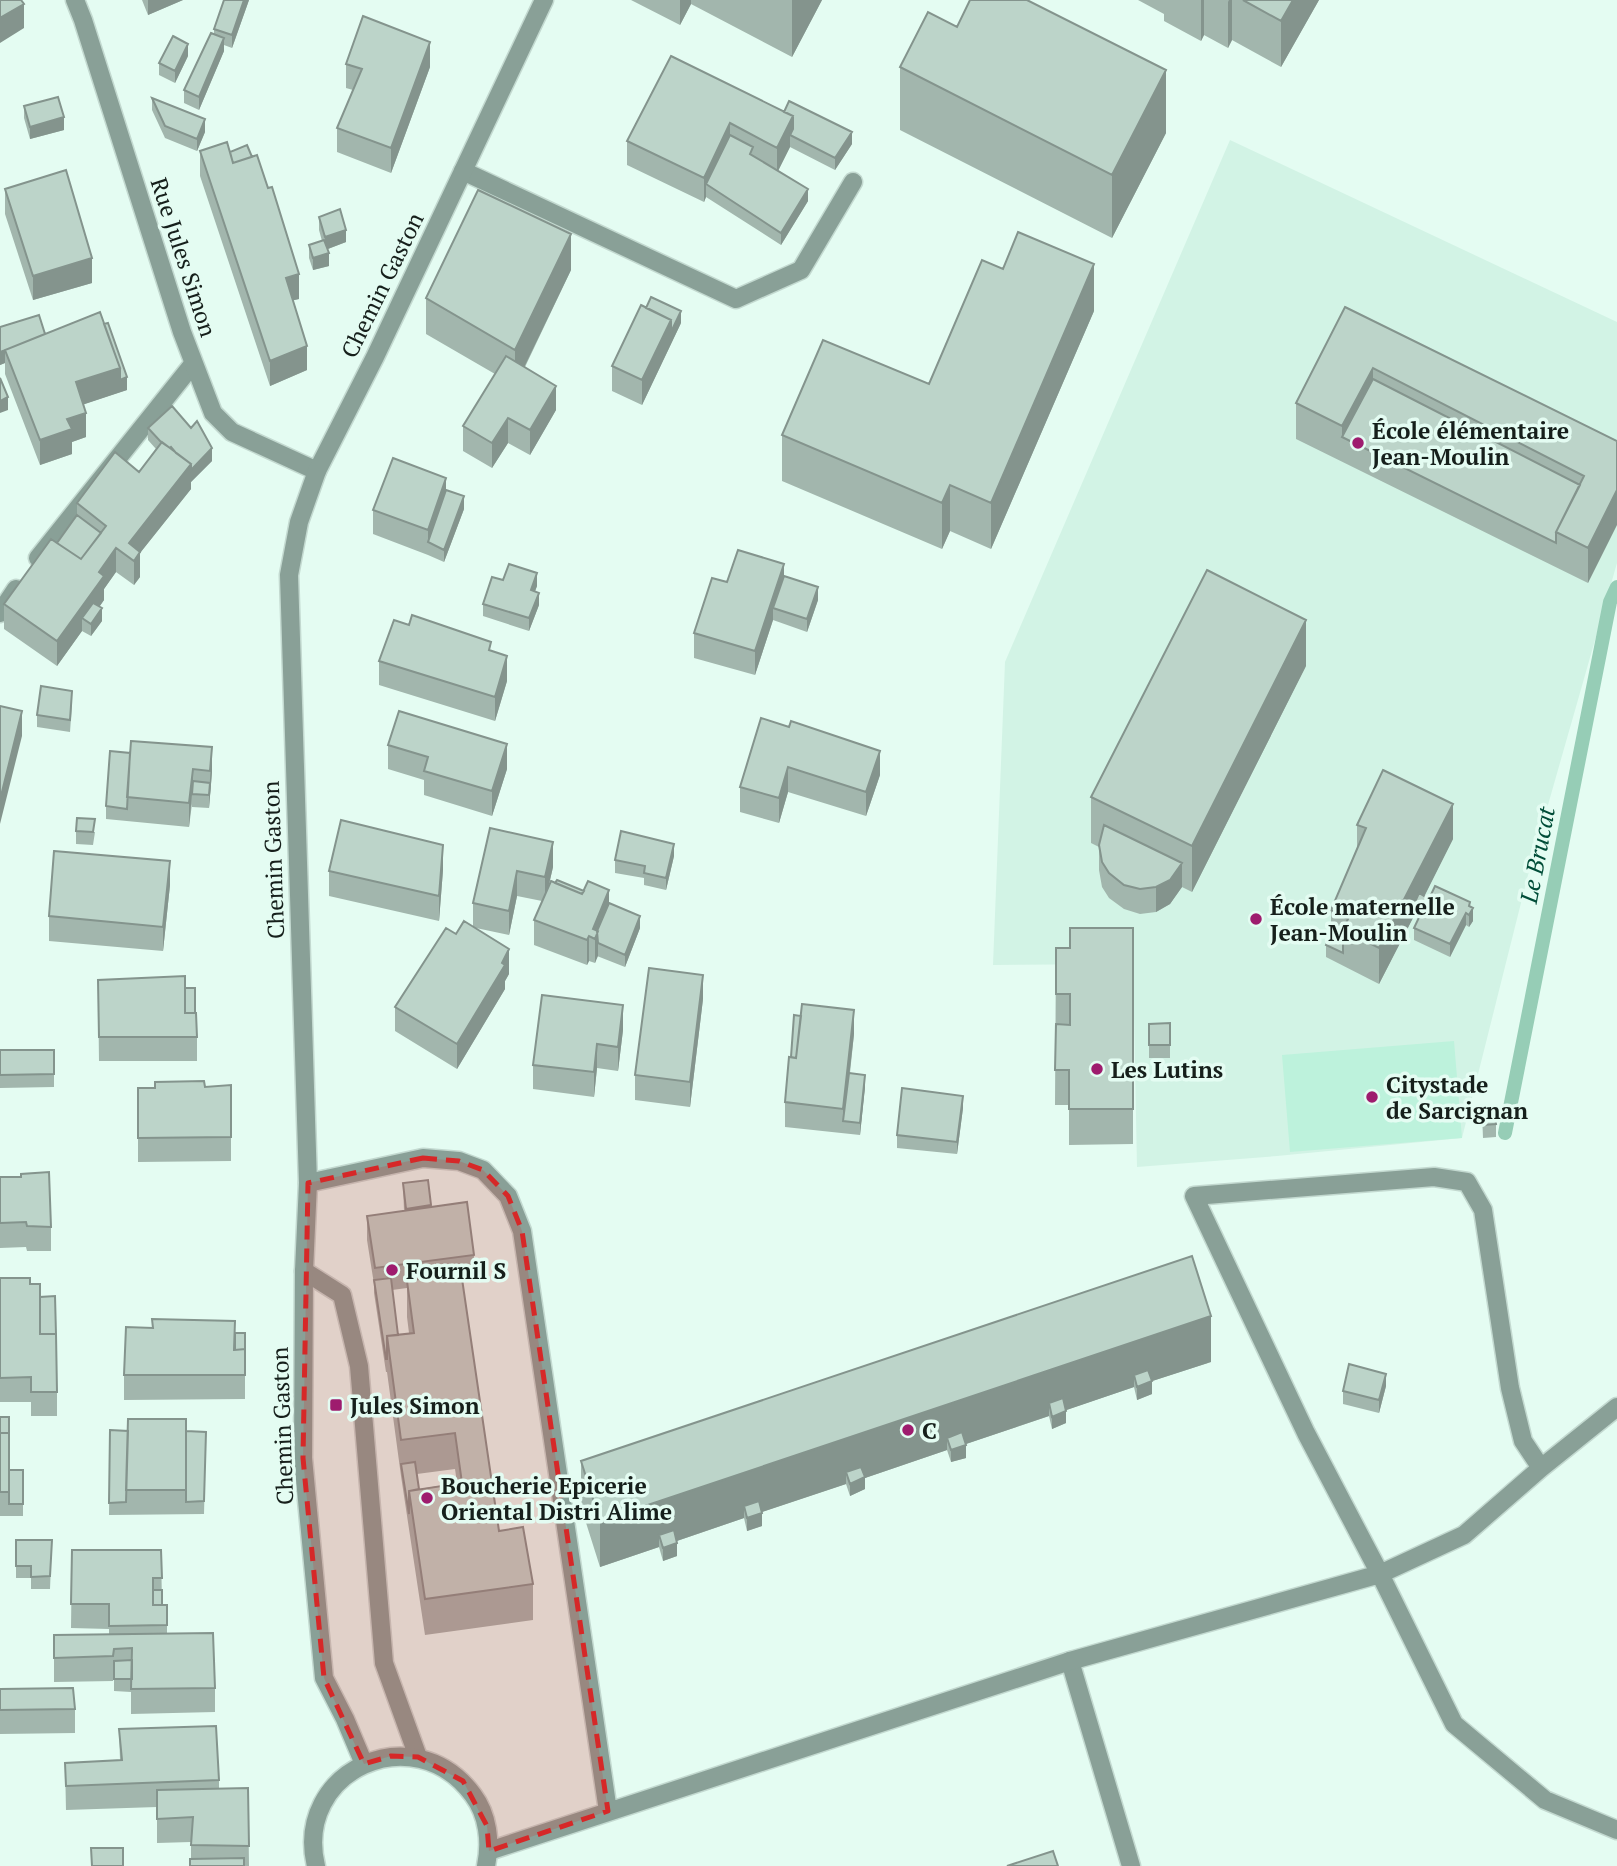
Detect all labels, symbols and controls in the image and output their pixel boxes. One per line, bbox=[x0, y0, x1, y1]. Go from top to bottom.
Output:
street label: Rue Jules Simon bbox=[144, 173, 224, 341]
street label: Chemin Gaston bbox=[333, 207, 431, 363]
place label: École élémentaire Jean-Moulin bbox=[1372, 415, 1569, 472]
marker: École élémentaire Jean-Moulin bbox=[1350, 435, 1366, 451]
street label: Chemin Gaston bbox=[255, 780, 291, 940]
water label: Le Brucat bbox=[1512, 803, 1562, 907]
place label: École maternelle Jean-Moulin bbox=[1270, 891, 1455, 948]
marker: École maternelle Jean-Moulin bbox=[1248, 911, 1264, 927]
place label: Les Lutins bbox=[1111, 1054, 1223, 1085]
marker: Les Lutins bbox=[1089, 1061, 1105, 1077]
place label: Citystade de Sarcignan bbox=[1386, 1069, 1528, 1126]
marker: Citystade de Sarcignan bbox=[1364, 1089, 1380, 1105]
place label: Fournil S bbox=[406, 1255, 506, 1286]
marker: Fournil S bbox=[384, 1262, 400, 1278]
street label: Chemin Gaston bbox=[264, 1346, 300, 1506]
place label: Jules Simon bbox=[350, 1390, 480, 1421]
marker: Jules Simon bbox=[328, 1397, 344, 1413]
place label: C bbox=[922, 1415, 937, 1446]
marker: C bbox=[900, 1422, 916, 1438]
place label: Boucherie Epicerie Oriental Distri Alime bbox=[441, 1470, 672, 1527]
marker: Boucherie Epicerie Oriental Distri Alime bbox=[419, 1490, 435, 1506]

